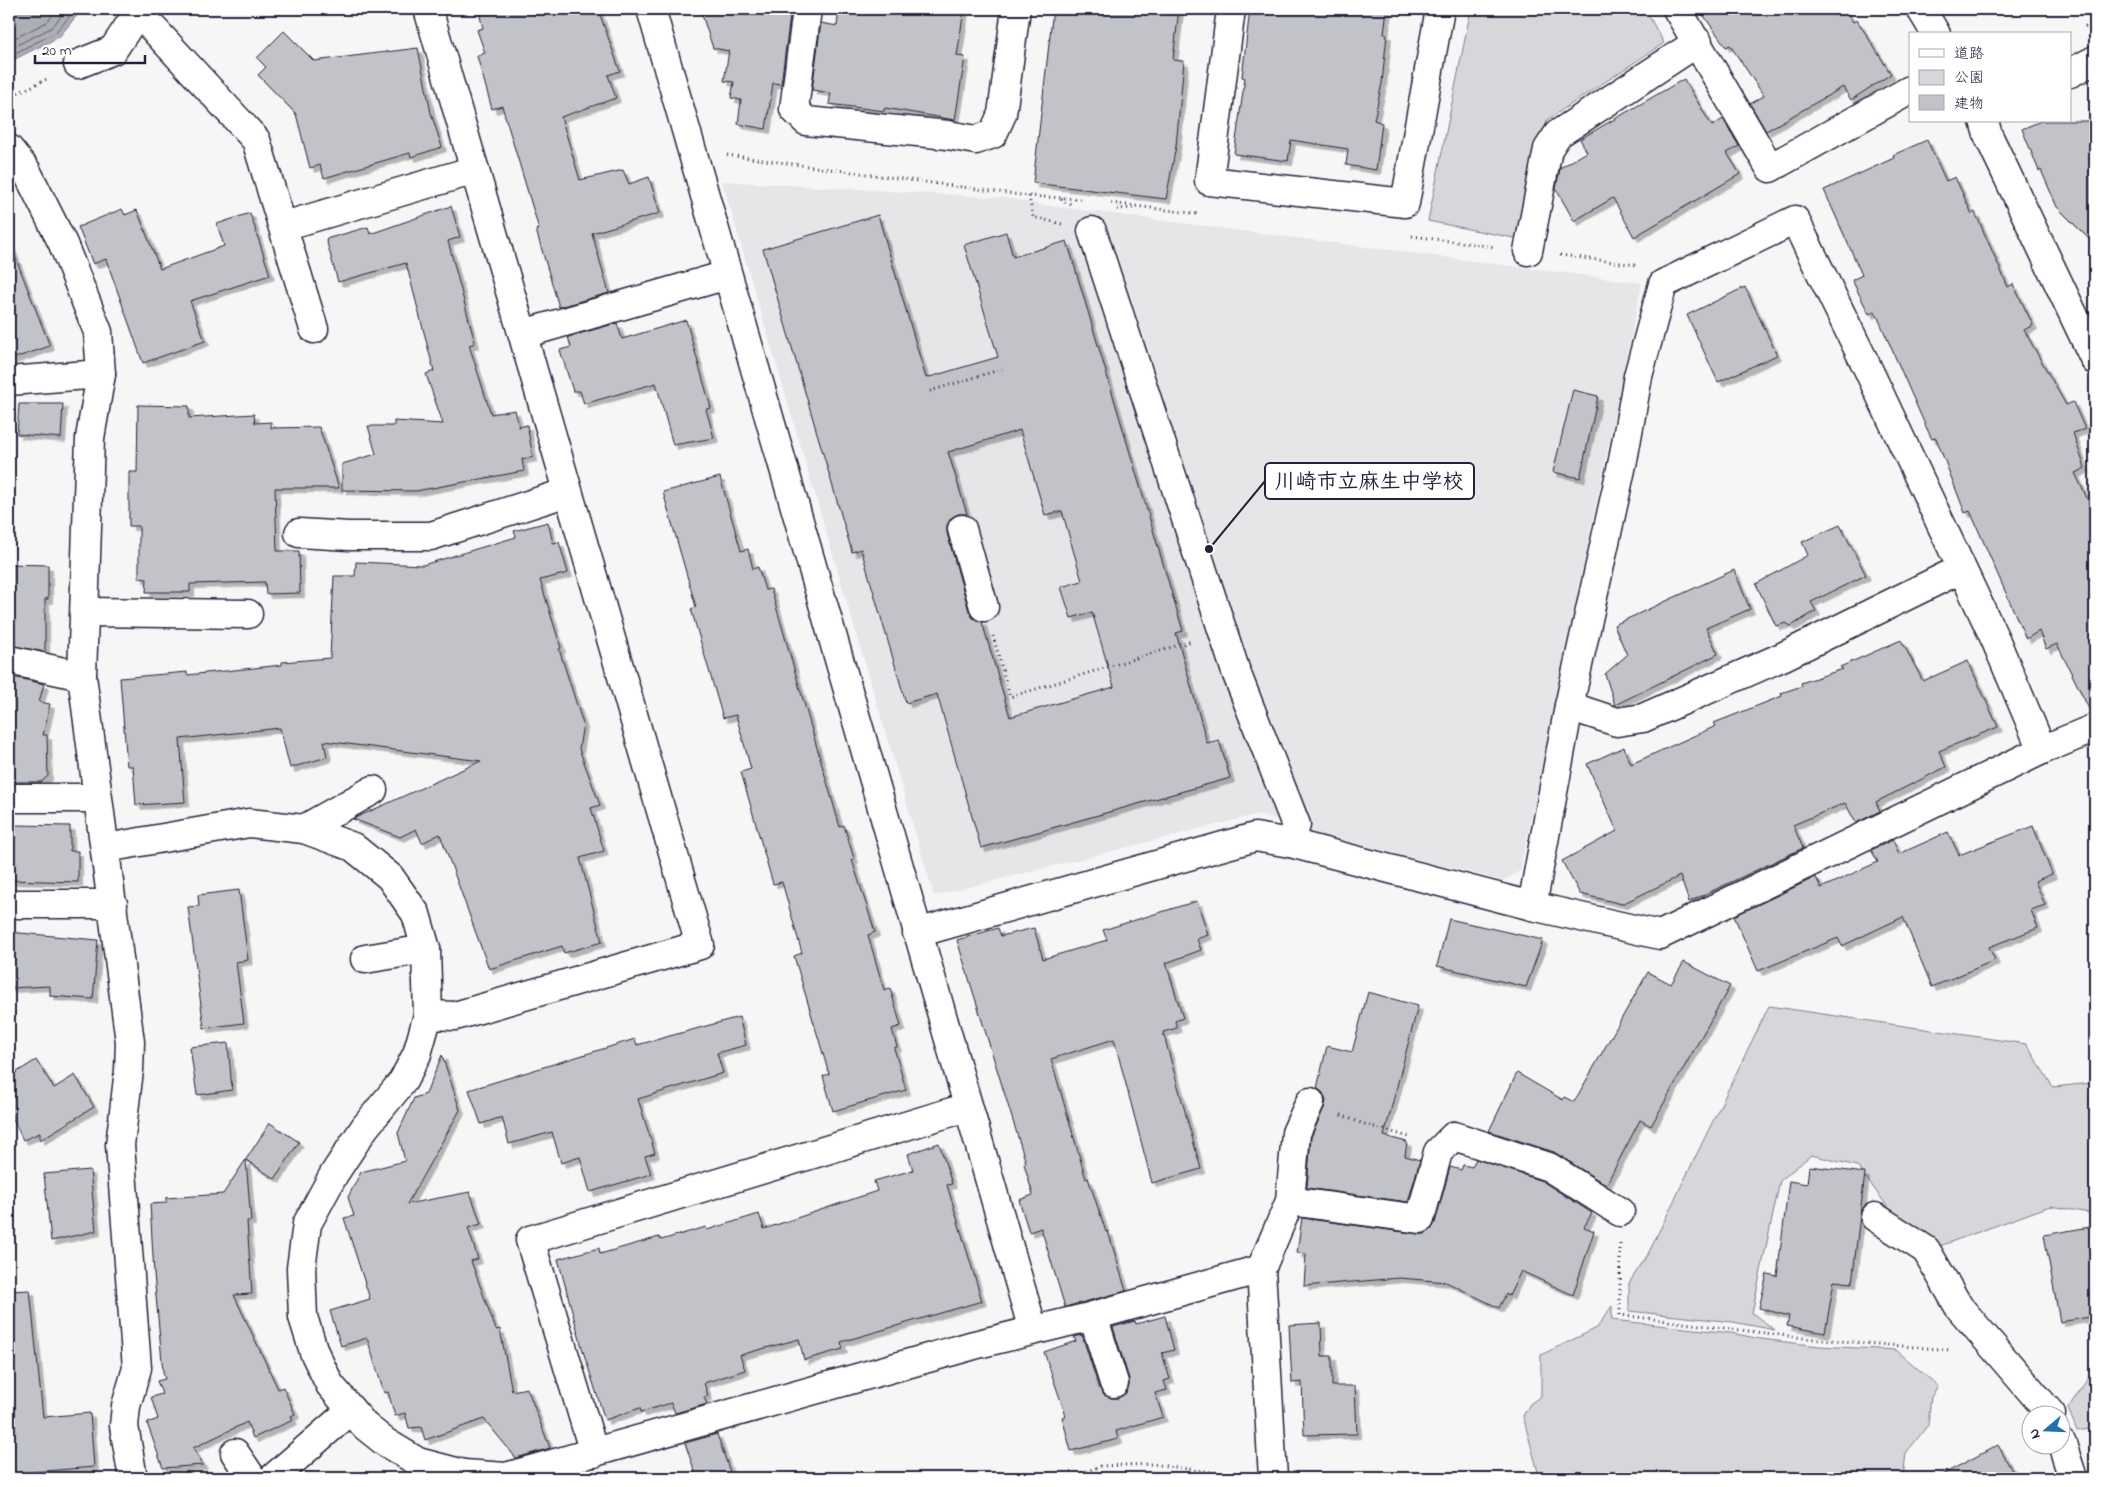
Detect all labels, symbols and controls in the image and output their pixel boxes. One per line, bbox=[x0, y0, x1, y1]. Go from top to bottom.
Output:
scale bar bbox=[35, 32, 145, 64]
legend bbox=[1909, 32, 2072, 122]
text: 20 m bbox=[42, 40, 72, 62]
text: 道路 bbox=[1954, 43, 1984, 65]
text: 公園 bbox=[1954, 67, 1984, 89]
text: 建物 bbox=[1954, 93, 1984, 115]
callout: 川崎市立麻生中学校 bbox=[1265, 463, 1474, 499]
text: 川崎市立麻生中学校 bbox=[1275, 468, 1464, 498]
north arrow bbox=[2022, 1404, 2072, 1454]
text: N bbox=[2024, 1426, 2047, 1442]

